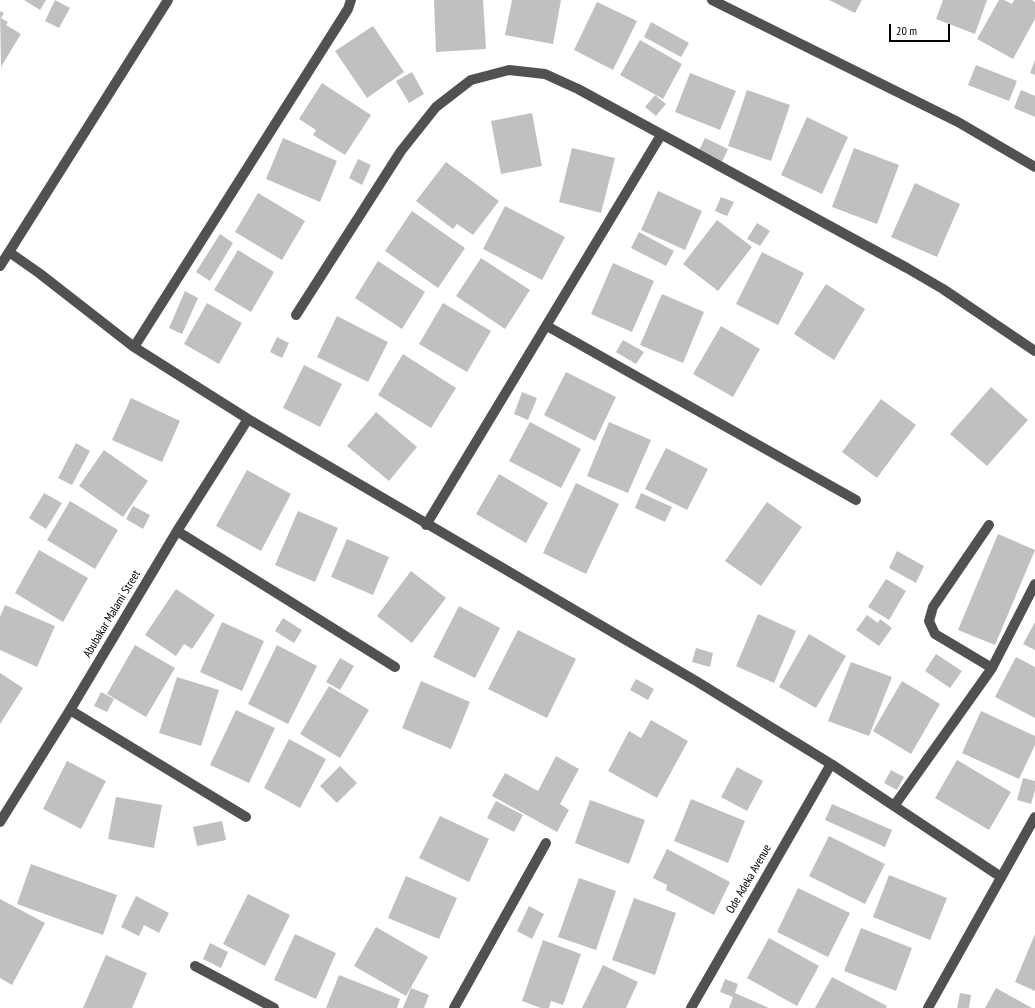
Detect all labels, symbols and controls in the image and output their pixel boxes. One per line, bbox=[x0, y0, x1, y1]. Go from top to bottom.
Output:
scale bar bbox=[891, 16, 952, 42]
text: 20 m bbox=[896, 23, 917, 38]
street label: Abubakar Malami Street bbox=[80, 568, 144, 660]
street label: Ode Adeka Avenue bbox=[723, 842, 775, 916]

